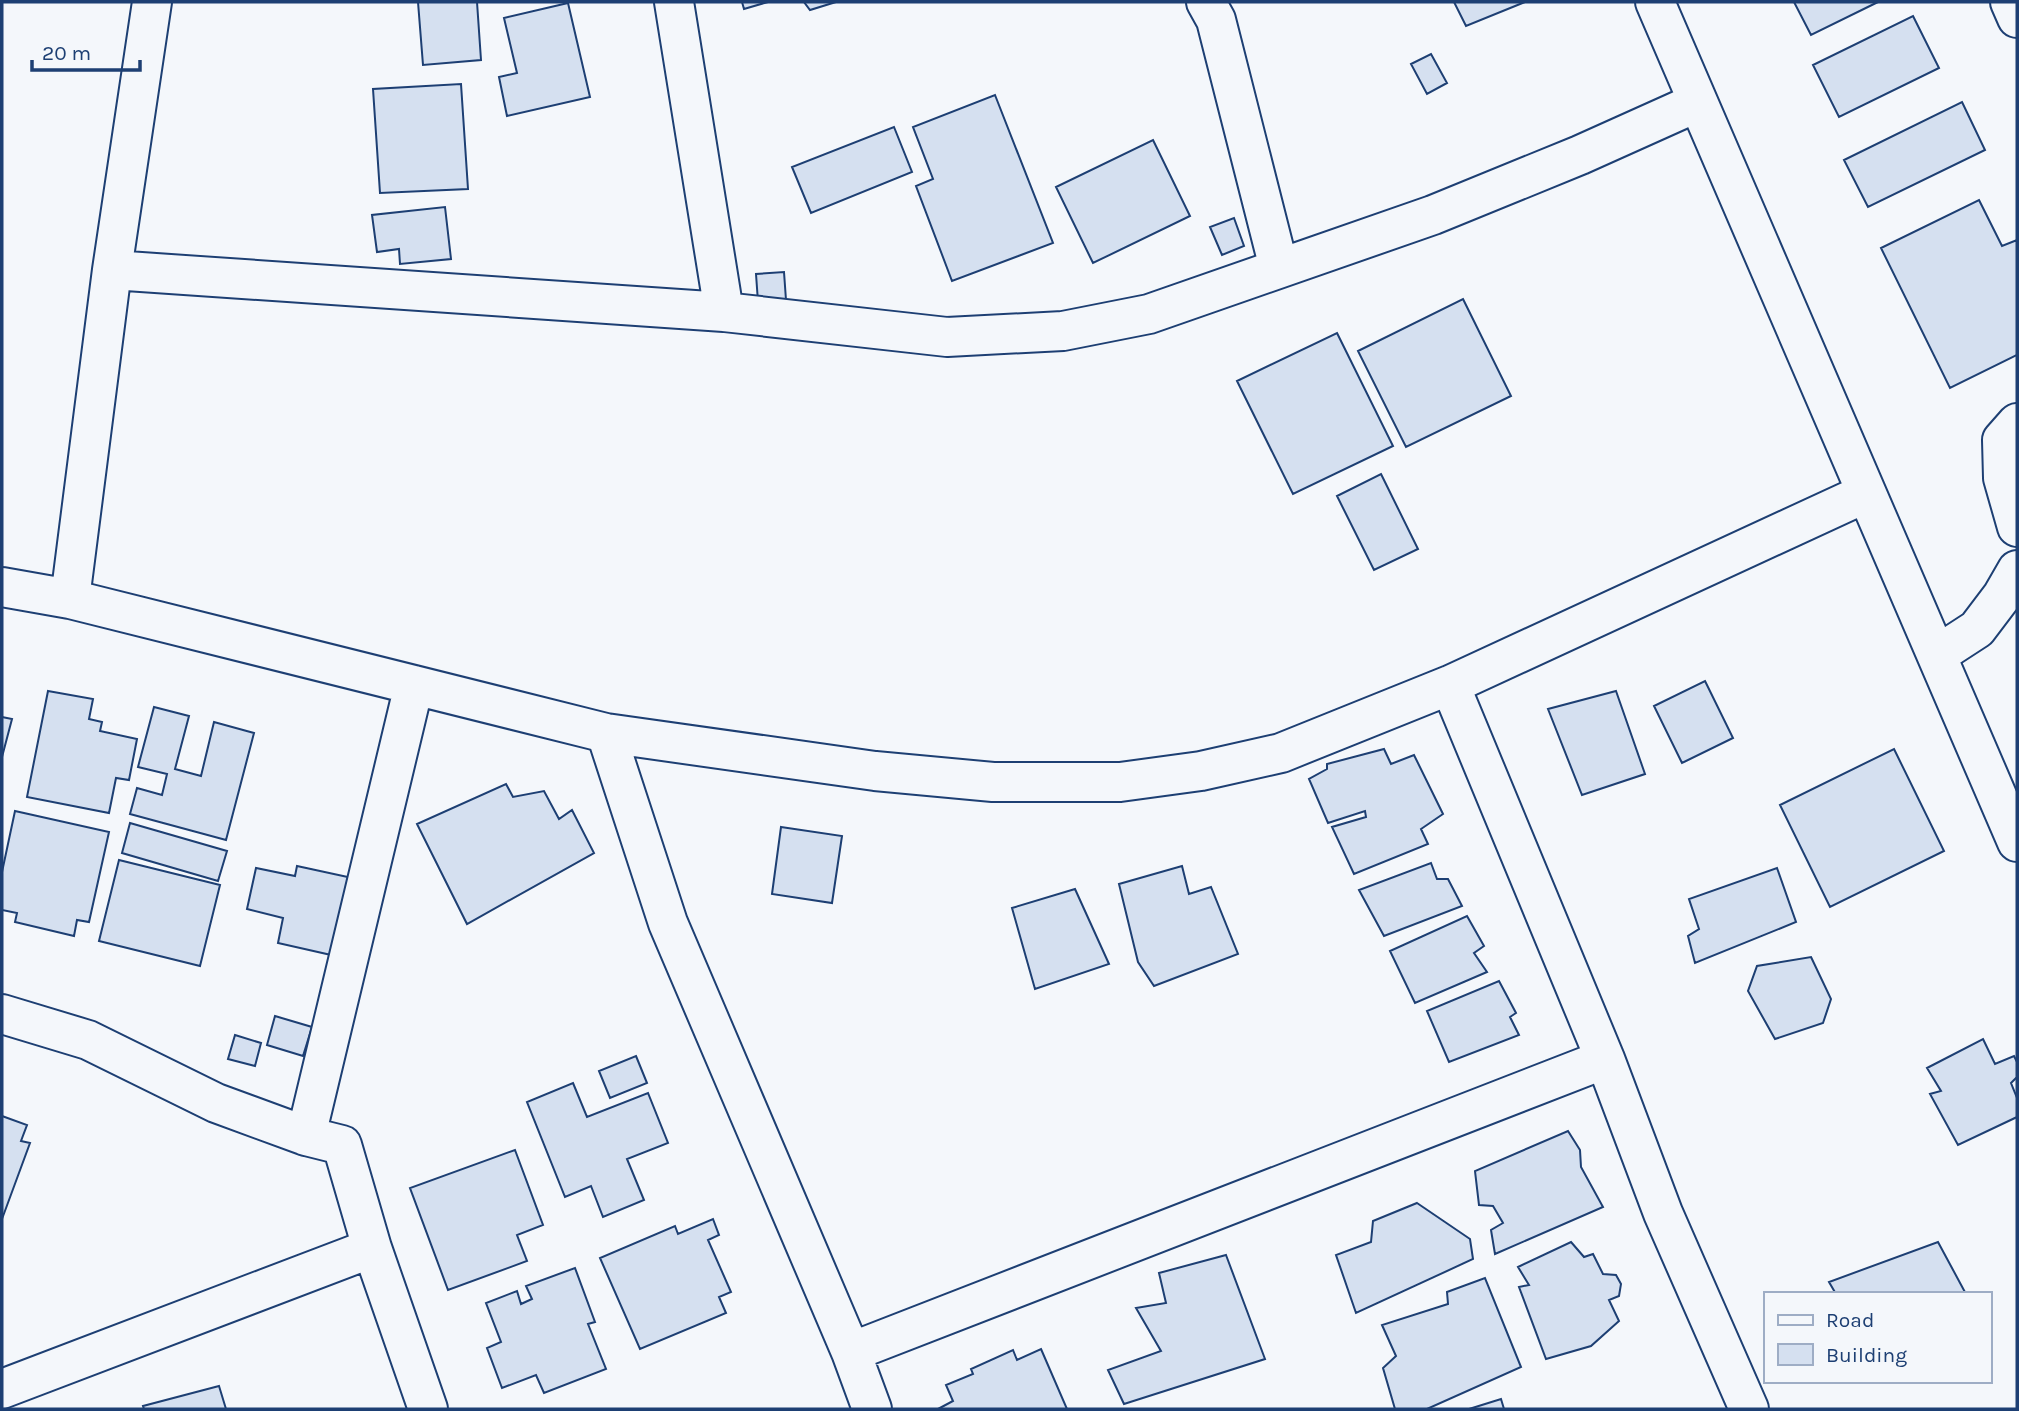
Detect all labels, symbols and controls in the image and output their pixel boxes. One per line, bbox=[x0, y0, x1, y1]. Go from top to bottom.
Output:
scale bar bbox=[32, 28, 140, 72]
text: 20 m bbox=[42, 41, 91, 65]
legend bbox=[1764, 1292, 1991, 1383]
text: Road bbox=[1826, 1308, 1874, 1332]
text: Building bbox=[1826, 1343, 1907, 1367]

